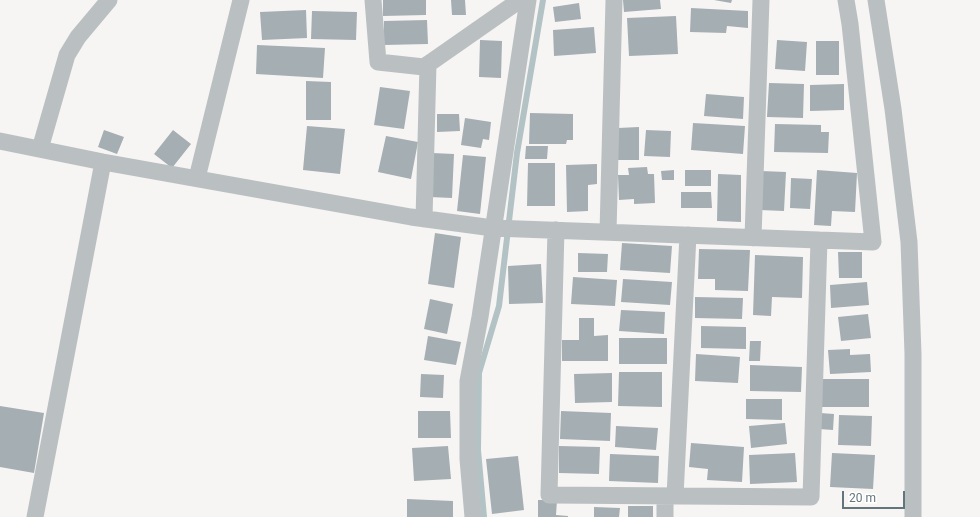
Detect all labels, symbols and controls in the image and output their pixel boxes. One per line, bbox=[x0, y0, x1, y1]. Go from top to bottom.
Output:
scale bar bbox=[844, 483, 907, 509]
text: 20 m bbox=[849, 491, 876, 505]

